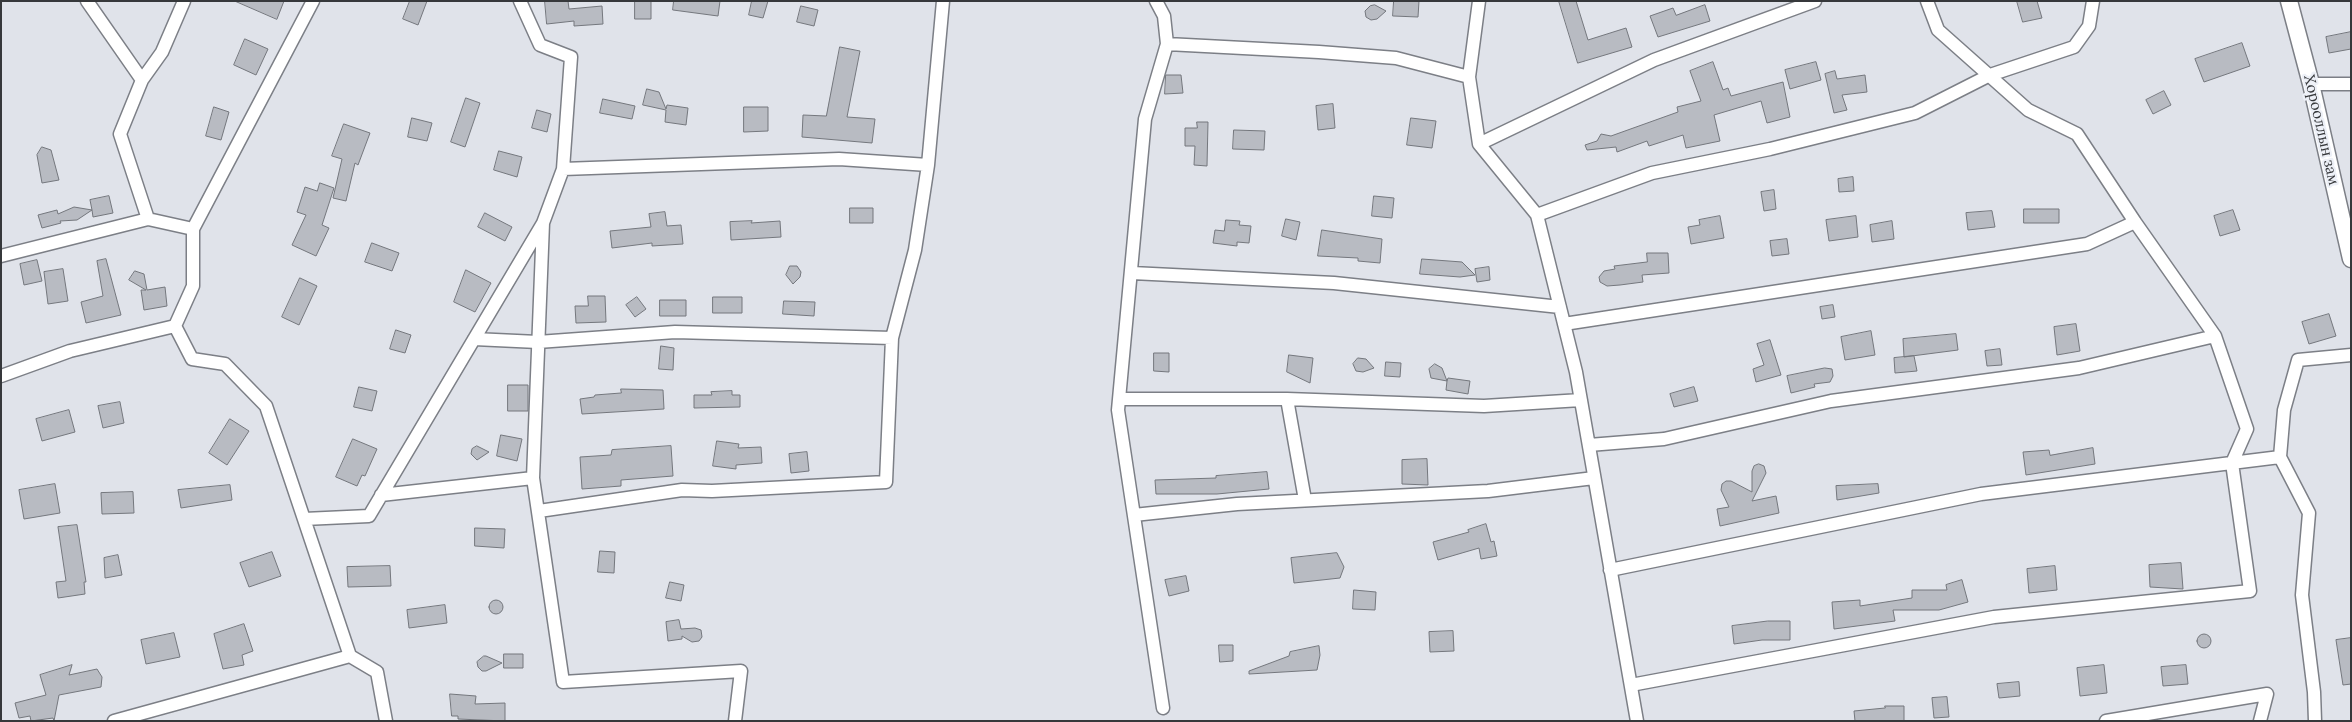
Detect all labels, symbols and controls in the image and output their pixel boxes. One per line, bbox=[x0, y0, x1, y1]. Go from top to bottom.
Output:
street label: Хорооллын зам bbox=[2300, 73, 2342, 187]

